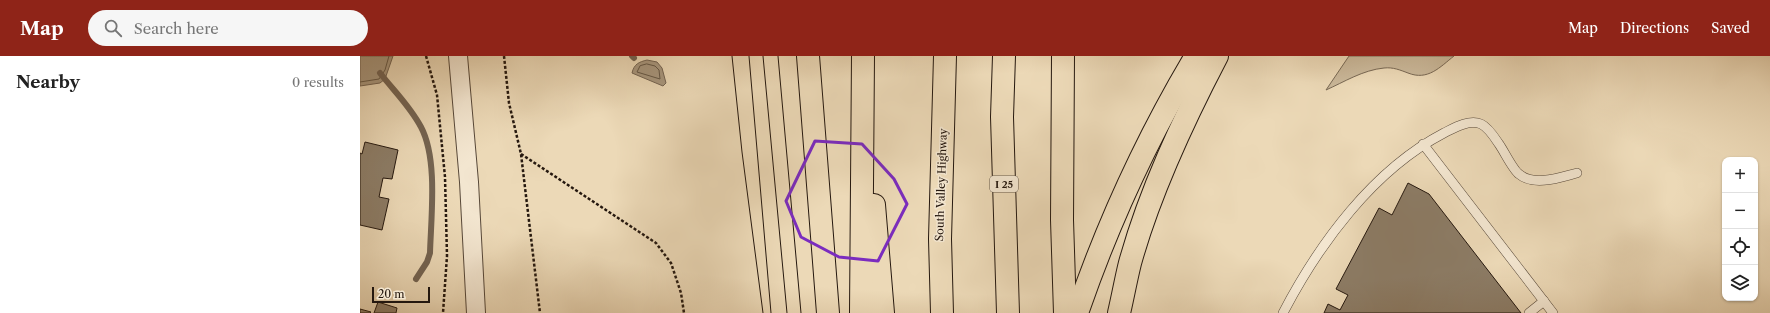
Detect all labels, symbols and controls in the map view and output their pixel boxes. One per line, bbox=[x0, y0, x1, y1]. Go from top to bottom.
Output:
search box bbox=[88, 10, 368, 46]
text: Map bbox=[20, 17, 64, 40]
icon: search bbox=[102, 17, 124, 39]
text: Search here bbox=[134, 19, 219, 38]
text: Map bbox=[1568, 19, 1598, 37]
text: Directions bbox=[1620, 19, 1689, 37]
text: Saved bbox=[1711, 19, 1750, 37]
text: Nearby bbox=[16, 72, 80, 92]
text: 0 results bbox=[292, 74, 344, 90]
street label: South Valley Highway bbox=[932, 127, 950, 242]
map controls bbox=[1722, 157, 1758, 301]
button: + bbox=[1722, 157, 1758, 193]
road number: I 25 bbox=[990, 176, 1018, 192]
button: − bbox=[1722, 193, 1758, 229]
button: locate bbox=[1722, 229, 1758, 265]
button: layers bbox=[1722, 265, 1758, 301]
scale bar bbox=[372, 285, 430, 304]
text: 20 m bbox=[378, 287, 404, 301]

